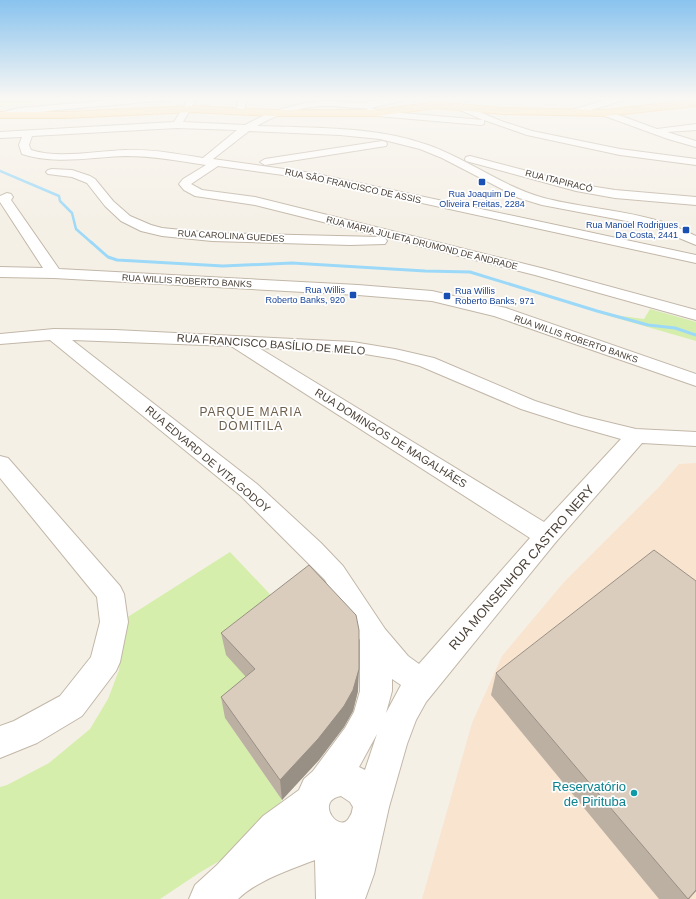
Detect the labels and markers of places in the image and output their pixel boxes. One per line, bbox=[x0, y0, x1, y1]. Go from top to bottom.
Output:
marker: Rua Joaquim De Oliveira Freitas, 2284 bbox=[477, 177, 487, 187]
place label: Rua Joaquim De Oliveira Freitas, 2284 bbox=[439, 189, 525, 209]
place label: Rua Manoel Rodrigues Da Costa, 2441 bbox=[586, 220, 678, 240]
marker: Rua Manoel Rodrigues Da Costa, 2441 bbox=[681, 225, 691, 235]
place label: Rua Willis Roberto Banks, 920 bbox=[265, 285, 345, 305]
place label: Rua Willis Roberto Banks, 971 bbox=[455, 286, 535, 306]
marker: Rua Willis Roberto Banks, 920 bbox=[348, 290, 358, 300]
marker: Rua Willis Roberto Banks, 971 bbox=[442, 291, 452, 301]
place label: Reservatório de Pirituba bbox=[552, 779, 627, 809]
marker: Reservatório de Pirituba bbox=[629, 788, 639, 798]

